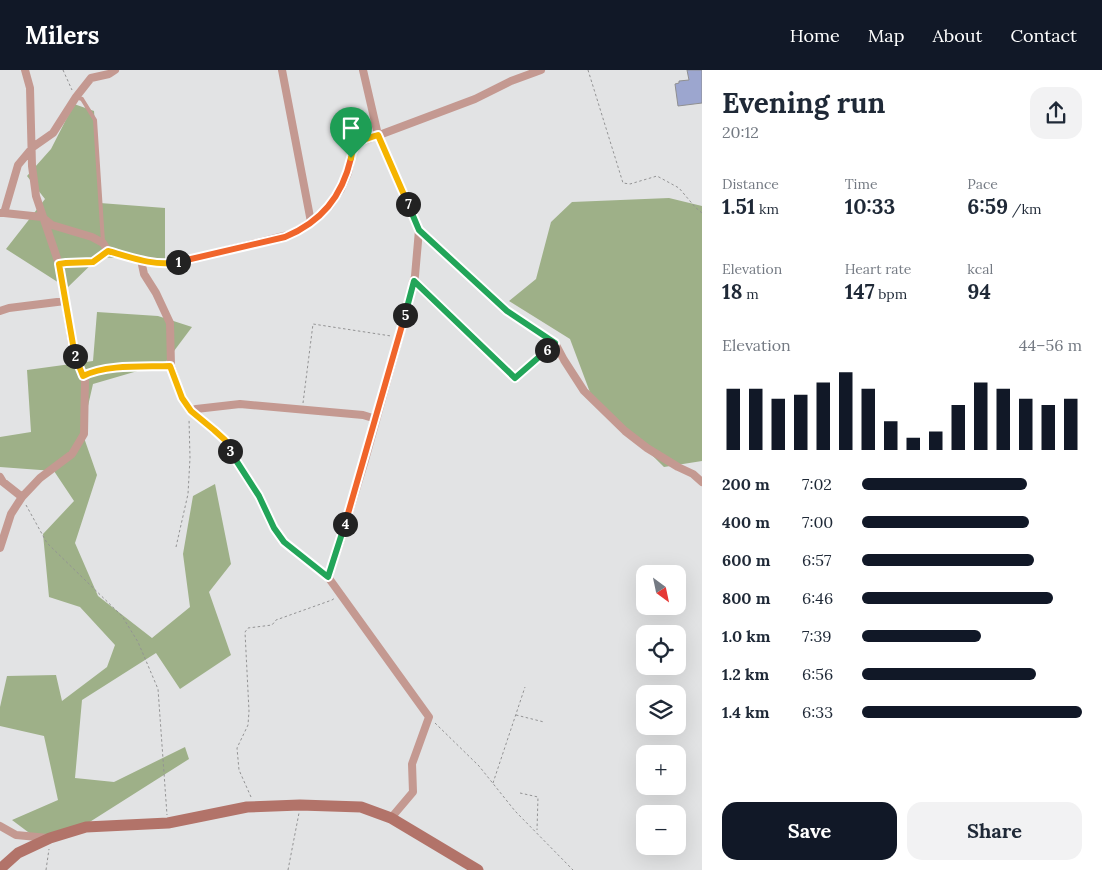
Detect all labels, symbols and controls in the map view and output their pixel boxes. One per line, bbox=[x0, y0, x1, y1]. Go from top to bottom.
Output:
text: Milers bbox=[25, 20, 99, 51]
text: Home bbox=[790, 24, 840, 47]
text: Map bbox=[868, 24, 904, 47]
text: About bbox=[932, 24, 982, 47]
text: Contact bbox=[1010, 24, 1077, 47]
text: Evening run bbox=[722, 85, 885, 121]
button: share bbox=[1030, 87, 1082, 139]
pin bbox=[330, 107, 372, 158]
icon: arrive bbox=[337, 114, 365, 142]
text: 20:12 bbox=[722, 122, 759, 142]
text: Distance bbox=[722, 175, 779, 193]
text: Time bbox=[845, 175, 878, 193]
text: Pace bbox=[967, 175, 998, 193]
pin: 7 bbox=[396, 192, 420, 216]
text: 1.51 bbox=[722, 193, 755, 220]
text: 10:33 bbox=[845, 193, 895, 220]
text: 6:59 bbox=[967, 193, 1008, 220]
text: 7 bbox=[405, 195, 412, 213]
text: km bbox=[755, 200, 779, 218]
text: /km bbox=[1008, 200, 1041, 218]
pin: 1 bbox=[166, 250, 190, 274]
text: 1 bbox=[176, 253, 181, 271]
text: Elevation bbox=[722, 260, 782, 278]
text: Heart rate bbox=[845, 260, 911, 278]
text: kcal bbox=[967, 260, 993, 278]
text: 18 bbox=[722, 278, 743, 305]
text: 147 bbox=[845, 278, 875, 305]
text: 94 bbox=[967, 278, 991, 305]
text: m bbox=[743, 285, 759, 303]
text: bpm bbox=[875, 285, 907, 303]
pin: 5 bbox=[392, 302, 418, 328]
text: 5 bbox=[402, 306, 409, 324]
text: Elevation bbox=[722, 335, 791, 355]
text: 44–56 m bbox=[1019, 335, 1082, 355]
pin: 6 bbox=[534, 338, 560, 362]
text: 6 bbox=[543, 341, 552, 359]
pin: 2 bbox=[62, 344, 88, 368]
text: 2 bbox=[72, 347, 79, 365]
pin: 3 bbox=[218, 438, 242, 464]
text: 3 bbox=[227, 442, 234, 460]
text: 200 m bbox=[722, 474, 770, 494]
text: 7:02 bbox=[802, 474, 832, 494]
pin: 4 bbox=[332, 512, 358, 536]
text: 400 m bbox=[722, 512, 770, 532]
text: 7:00 bbox=[802, 512, 833, 532]
text: 4 bbox=[342, 515, 349, 533]
text: 600 m bbox=[722, 550, 770, 570]
text: 6:57 bbox=[802, 550, 831, 570]
north arrow bbox=[636, 565, 686, 615]
map controls bbox=[636, 565, 686, 855]
text: 800 m bbox=[722, 588, 770, 608]
text: 6:46 bbox=[802, 588, 833, 608]
button: locate bbox=[636, 625, 686, 675]
text: 1.0 km bbox=[722, 626, 771, 646]
text: 7:39 bbox=[802, 626, 832, 646]
text: 1.2 km bbox=[722, 664, 769, 684]
text: 6:56 bbox=[802, 664, 833, 684]
button: layers bbox=[636, 685, 686, 735]
text: 1.4 km bbox=[722, 702, 769, 722]
text: 6:33 bbox=[802, 702, 833, 722]
button: + bbox=[636, 745, 686, 795]
button: Save bbox=[722, 802, 897, 860]
button: Share bbox=[907, 802, 1082, 860]
button: − bbox=[636, 805, 686, 855]

